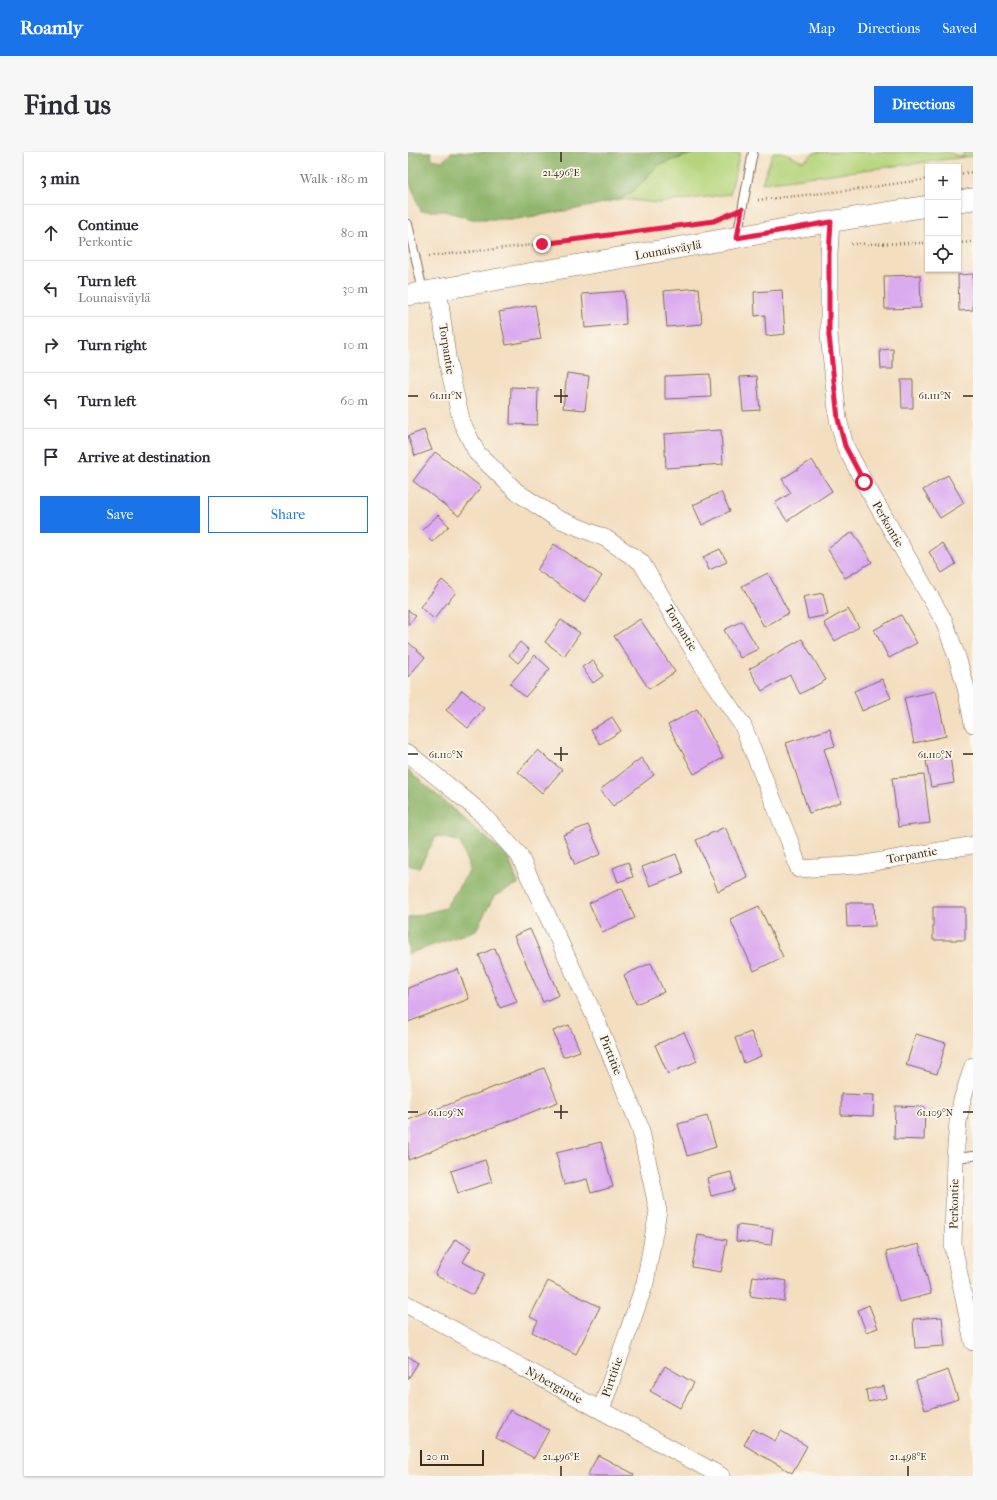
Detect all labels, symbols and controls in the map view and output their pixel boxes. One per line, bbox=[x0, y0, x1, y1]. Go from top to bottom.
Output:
text: Roamly bbox=[20, 17, 83, 39]
text: Map bbox=[808, 20, 835, 37]
text: Directions bbox=[857, 20, 920, 37]
text: Saved bbox=[942, 20, 977, 37]
button: Directions bbox=[874, 86, 973, 123]
text: Find us bbox=[24, 88, 111, 121]
map controls bbox=[925, 164, 961, 272]
button: + bbox=[925, 164, 961, 200]
text: 21.496°E bbox=[542, 167, 580, 179]
text: 3 min bbox=[40, 168, 80, 188]
text: Walk · 180 m bbox=[300, 171, 368, 186]
button: − bbox=[925, 200, 961, 236]
text: Continue bbox=[78, 216, 138, 234]
icon: ahead bbox=[40, 222, 62, 244]
text: 80 m bbox=[341, 225, 368, 240]
text: Perkontie bbox=[78, 234, 133, 249]
route end bbox=[533, 235, 551, 253]
button: locate bbox=[925, 236, 961, 272]
street label: Lounaisväylä bbox=[634, 237, 703, 263]
text: Turn left bbox=[78, 272, 136, 290]
icon: left bbox=[40, 278, 62, 300]
text: 30 m bbox=[342, 281, 368, 296]
text: Lounaisväylä bbox=[78, 290, 151, 305]
street label: Torpantie bbox=[436, 323, 458, 375]
icon: right bbox=[40, 334, 62, 356]
text: Turn right bbox=[78, 336, 147, 354]
text: 10 m bbox=[343, 337, 368, 352]
icon: left bbox=[40, 390, 62, 412]
text: 61.111°N bbox=[430, 390, 463, 402]
text: 61.111°N bbox=[919, 390, 952, 402]
text: Turn left bbox=[78, 392, 136, 410]
text: 60 m bbox=[340, 393, 368, 408]
icon: arrive bbox=[40, 446, 62, 468]
text: Arrive at destination bbox=[78, 448, 210, 466]
route start bbox=[855, 473, 873, 491]
button: Save bbox=[40, 496, 200, 533]
button: Share bbox=[208, 496, 368, 533]
street label: Perkontie bbox=[869, 499, 907, 549]
street label: Torpantie bbox=[662, 603, 700, 654]
text: 61.110°N bbox=[429, 749, 464, 761]
text: 61.110°N bbox=[918, 749, 953, 761]
street label: Torpantie bbox=[886, 844, 938, 866]
street label: Pirttitie bbox=[597, 1033, 625, 1077]
text: 61.109°N bbox=[428, 1107, 465, 1119]
text: 61.109°N bbox=[917, 1107, 954, 1119]
street label: Perkontie bbox=[947, 1179, 961, 1229]
street label: Pirttitie bbox=[599, 1355, 625, 1399]
street label: Nybergintie bbox=[523, 1364, 585, 1406]
scale bar bbox=[420, 1448, 484, 1467]
text: 20 m bbox=[426, 1450, 449, 1463]
text: 21.496°E bbox=[542, 1451, 580, 1463]
text: 21.498°E bbox=[890, 1451, 926, 1463]

